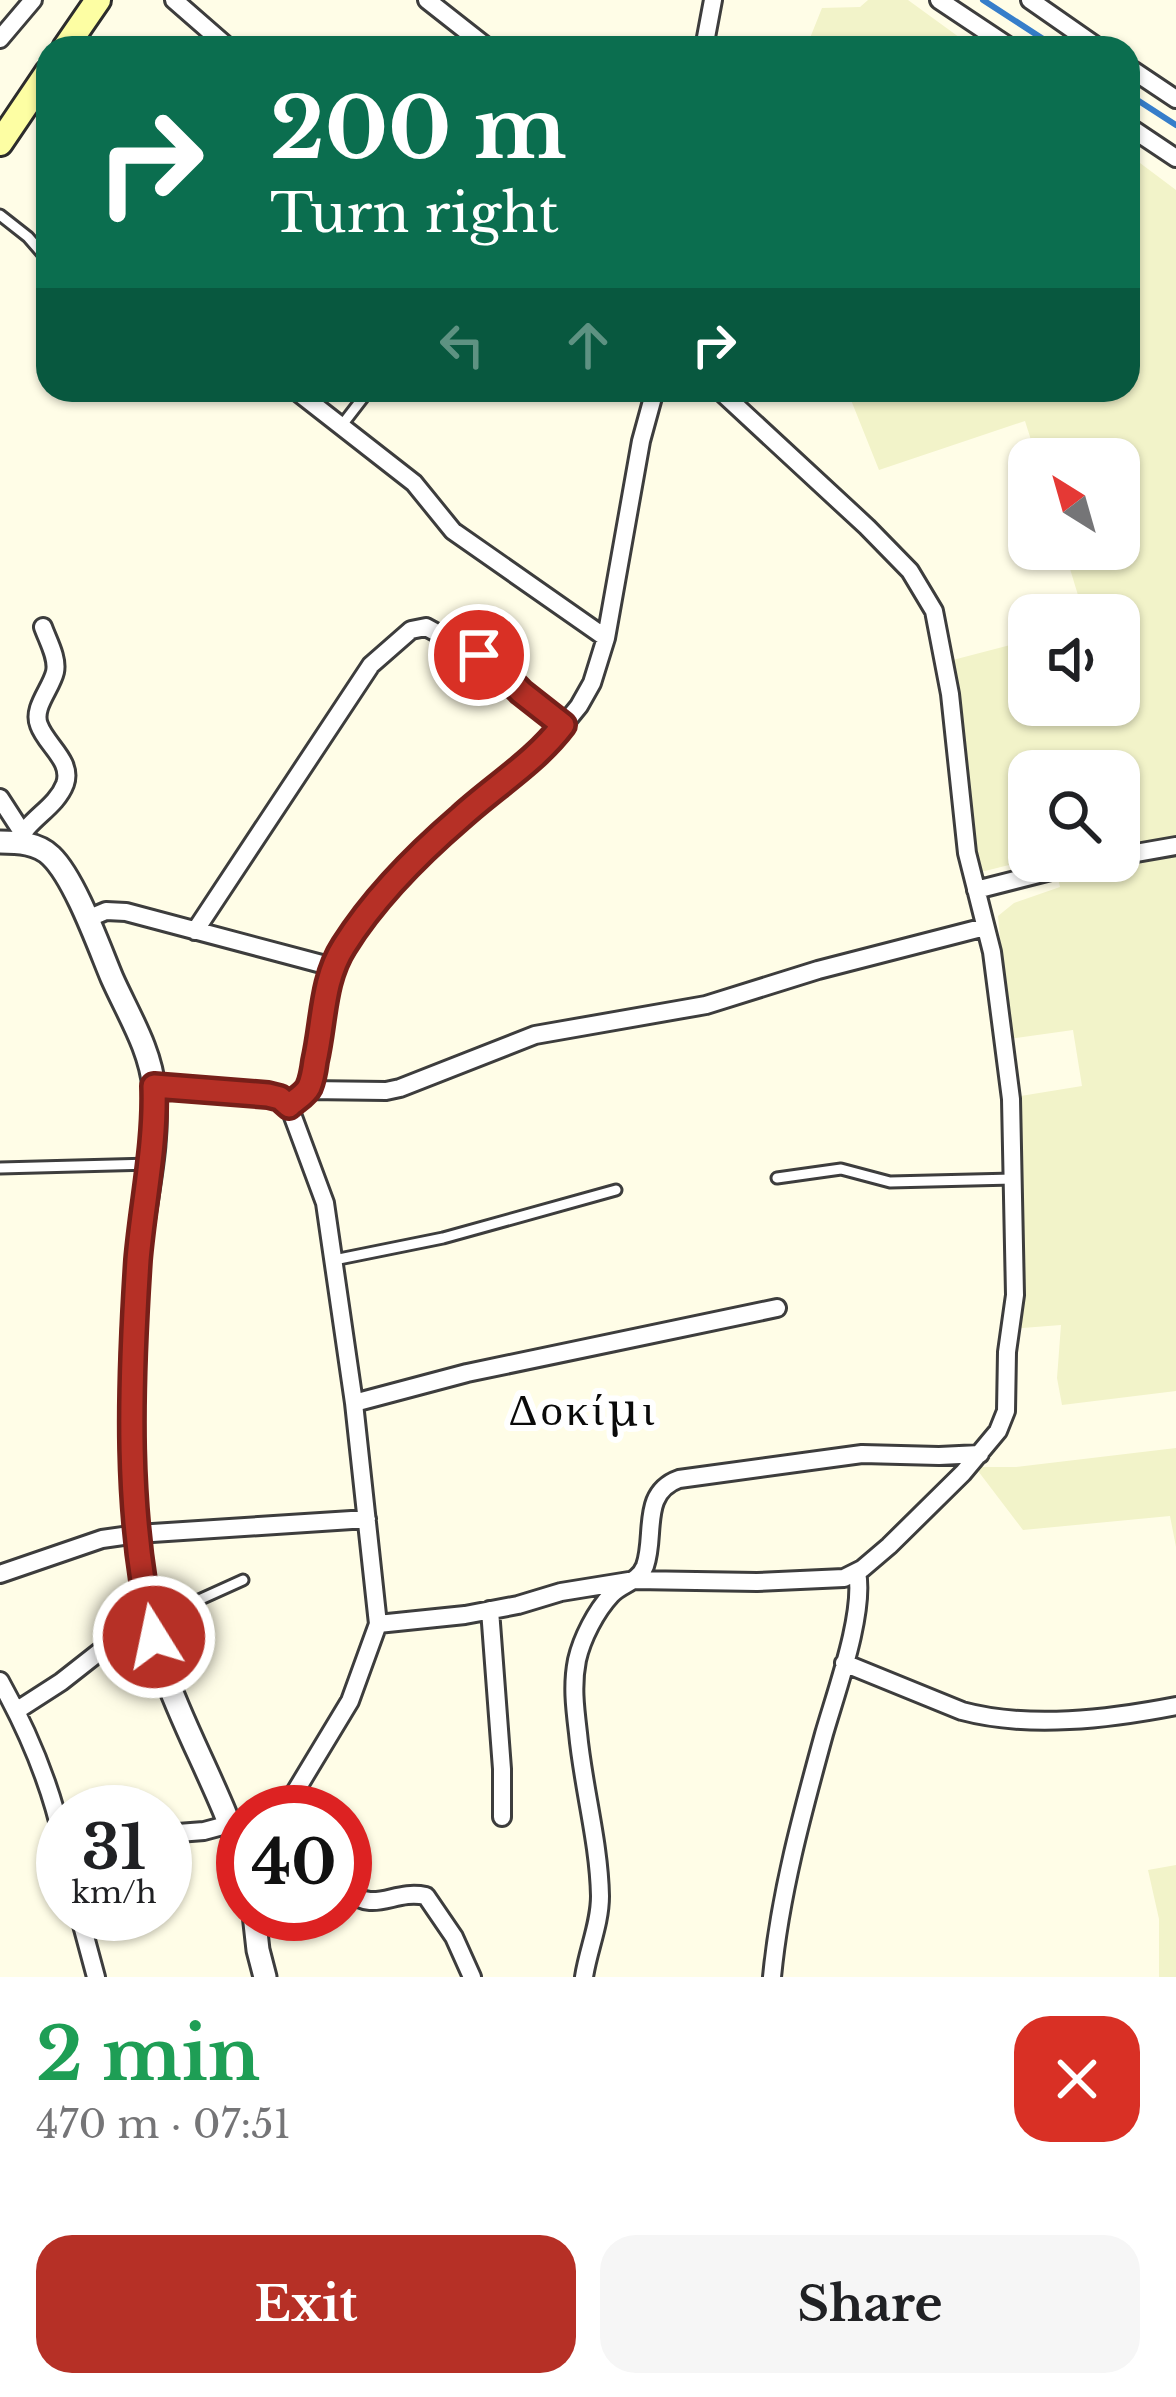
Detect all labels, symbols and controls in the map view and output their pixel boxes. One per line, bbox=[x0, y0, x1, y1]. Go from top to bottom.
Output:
text: 200 m bbox=[270, 77, 567, 181]
icon: right bbox=[72, 84, 228, 240]
text: Turn right bbox=[270, 180, 559, 247]
icon: left bbox=[429, 312, 495, 378]
icon: ahead bbox=[555, 312, 621, 378]
icon: right bbox=[681, 312, 747, 378]
north arrow bbox=[1008, 438, 1140, 570]
map controls bbox=[1008, 438, 1140, 882]
button: sound bbox=[1008, 594, 1140, 726]
pin bbox=[428, 604, 530, 706]
icon: arrive bbox=[446, 622, 512, 688]
button: search bbox=[1008, 750, 1140, 882]
district label: Δοκίμι bbox=[509, 1381, 657, 1437]
position arrow bbox=[91, 1574, 217, 1700]
speed limit sign: 40 bbox=[216, 1785, 372, 1941]
text: 31 bbox=[82, 1811, 146, 1885]
text: km/h bbox=[71, 1874, 157, 1911]
text: 2 min bbox=[36, 2010, 260, 2099]
button: close bbox=[1014, 2016, 1140, 2142]
text: 470 m · 07:51 bbox=[36, 2100, 291, 2149]
button: Exit bbox=[36, 2235, 576, 2373]
button: Share bbox=[600, 2235, 1140, 2373]

